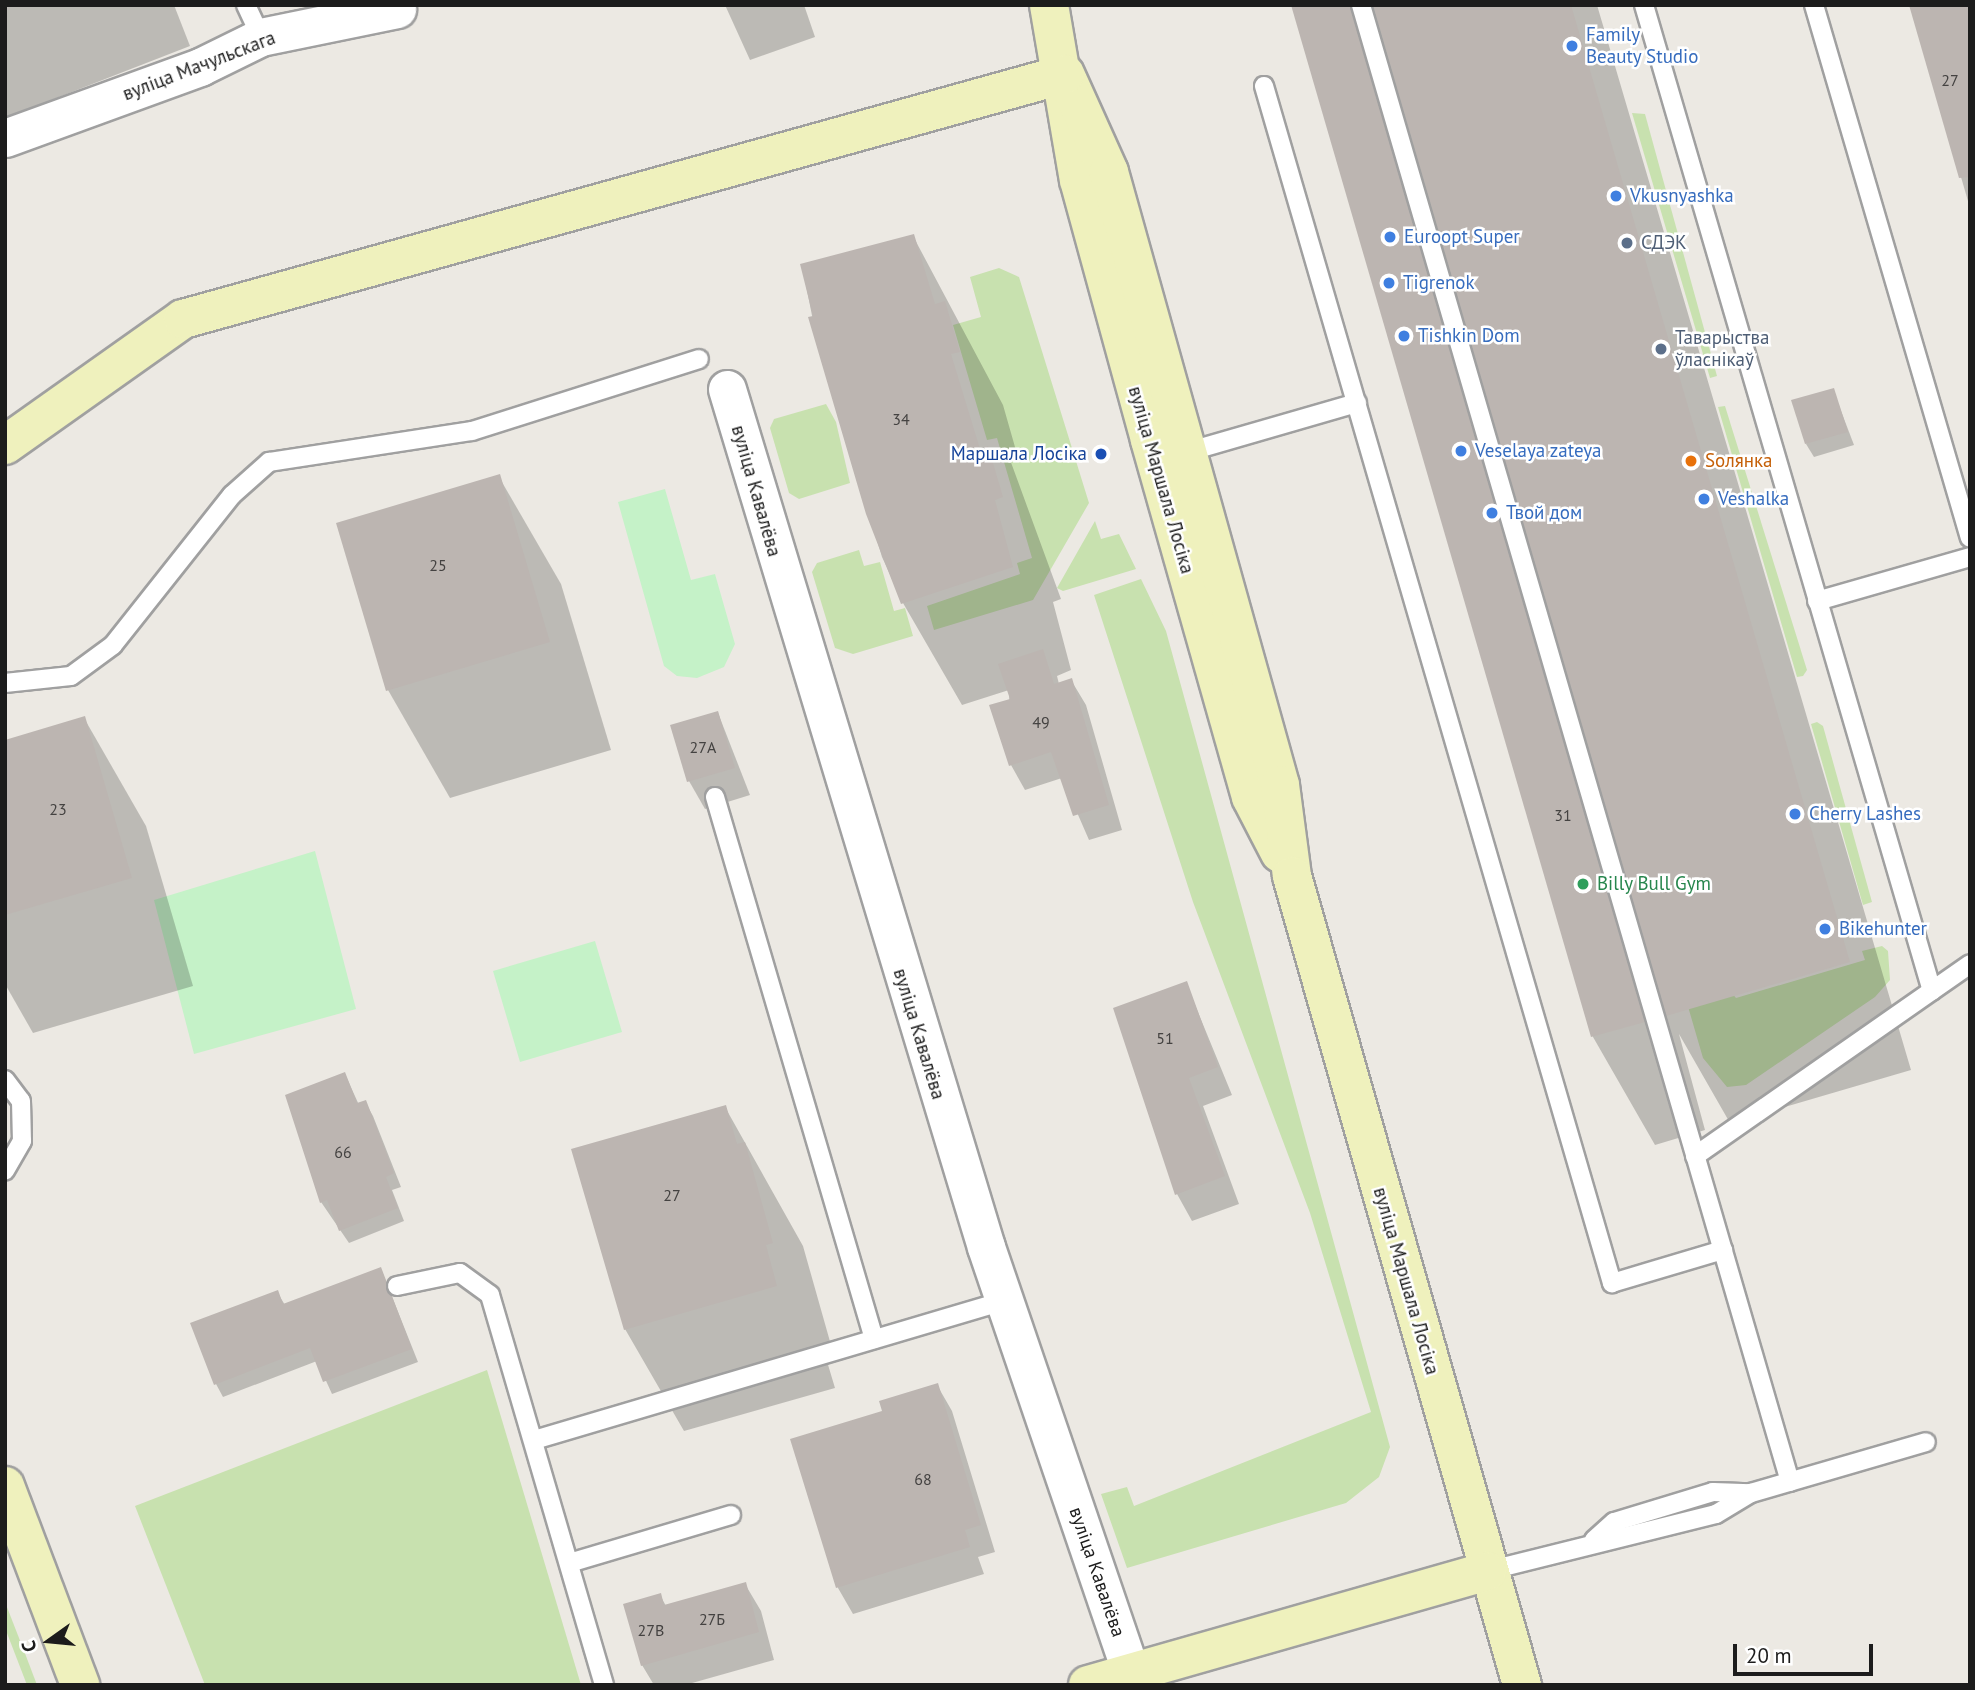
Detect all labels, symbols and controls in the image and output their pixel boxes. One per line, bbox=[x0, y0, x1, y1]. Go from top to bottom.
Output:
place label: Family Beauty Studio bbox=[1586, 24, 1699, 68]
street label: вуліца Мачульскага bbox=[119, 26, 279, 106]
marker: Family Beauty Studio bbox=[1564, 38, 1580, 54]
house number: 27 bbox=[1941, 70, 1959, 90]
place label: Vkusnyashka bbox=[1630, 185, 1734, 207]
marker: Vkusnyashka bbox=[1608, 188, 1624, 204]
place label: Euroopt Super bbox=[1404, 226, 1520, 248]
marker: Euroopt Super bbox=[1382, 229, 1398, 245]
place label: СДЭК bbox=[1641, 232, 1687, 254]
marker: СДЭК bbox=[1619, 235, 1635, 251]
place label: Tigrenok bbox=[1403, 272, 1475, 294]
marker: Tigrenok bbox=[1381, 275, 1397, 291]
place label: Tishkin Dom bbox=[1418, 325, 1520, 347]
place label: Таварыства ўласнікаў bbox=[1675, 327, 1769, 371]
marker: Tishkin Dom bbox=[1396, 328, 1412, 344]
marker: Таварыства ўласнікаў bbox=[1653, 341, 1669, 357]
street label: вуліца Маршала Лосіка bbox=[1123, 384, 1199, 576]
house number: 34 bbox=[892, 409, 910, 429]
street label: вуліца Кавалёва bbox=[726, 423, 786, 559]
place label: Veselaya zateya bbox=[1475, 440, 1602, 462]
place label: Маршала Лосіка bbox=[951, 443, 1087, 465]
marker: Veselaya zateya bbox=[1453, 443, 1469, 459]
marker: Маршала Лосіка bbox=[1093, 446, 1109, 462]
place label: Sолянка bbox=[1705, 450, 1773, 472]
marker: Sолянка bbox=[1683, 453, 1699, 469]
place label: Veshalka bbox=[1718, 488, 1789, 510]
marker: Veshalka bbox=[1696, 491, 1712, 507]
place label: Твой дом bbox=[1506, 502, 1582, 524]
marker: Твой дом bbox=[1484, 505, 1500, 521]
house number: 25 bbox=[429, 555, 447, 575]
house number: 49 bbox=[1032, 712, 1050, 732]
house number: 27А bbox=[690, 737, 716, 757]
house number: 23 bbox=[49, 799, 67, 819]
place label: Cherry Lashes bbox=[1809, 803, 1922, 825]
house number: 31 bbox=[1554, 805, 1572, 825]
marker: Cherry Lashes bbox=[1787, 806, 1803, 822]
place label: Billy Bull Gym bbox=[1597, 873, 1712, 895]
marker: Billy Bull Gym bbox=[1575, 876, 1591, 892]
place label: Bikehunter bbox=[1839, 918, 1927, 940]
marker: Bikehunter bbox=[1817, 921, 1833, 937]
street label: вуліца Кавалёва bbox=[888, 966, 950, 1102]
house number: 51 bbox=[1156, 1028, 1174, 1048]
house number: 66 bbox=[334, 1142, 352, 1162]
house number: 27 bbox=[663, 1185, 681, 1205]
street label: вуліца Маршала Лосіка bbox=[1368, 1185, 1444, 1377]
house number: 68 bbox=[914, 1469, 932, 1489]
street label: вуліца Кавалёва bbox=[1064, 1504, 1130, 1640]
north arrow bbox=[14, 1606, 84, 1676]
house number: 27Б bbox=[699, 1609, 725, 1629]
house number: 27В bbox=[638, 1620, 664, 1640]
scale bar bbox=[1737, 1630, 1877, 1674]
text: С bbox=[16, 1638, 42, 1655]
text: 20 m bbox=[1746, 1642, 1792, 1669]

